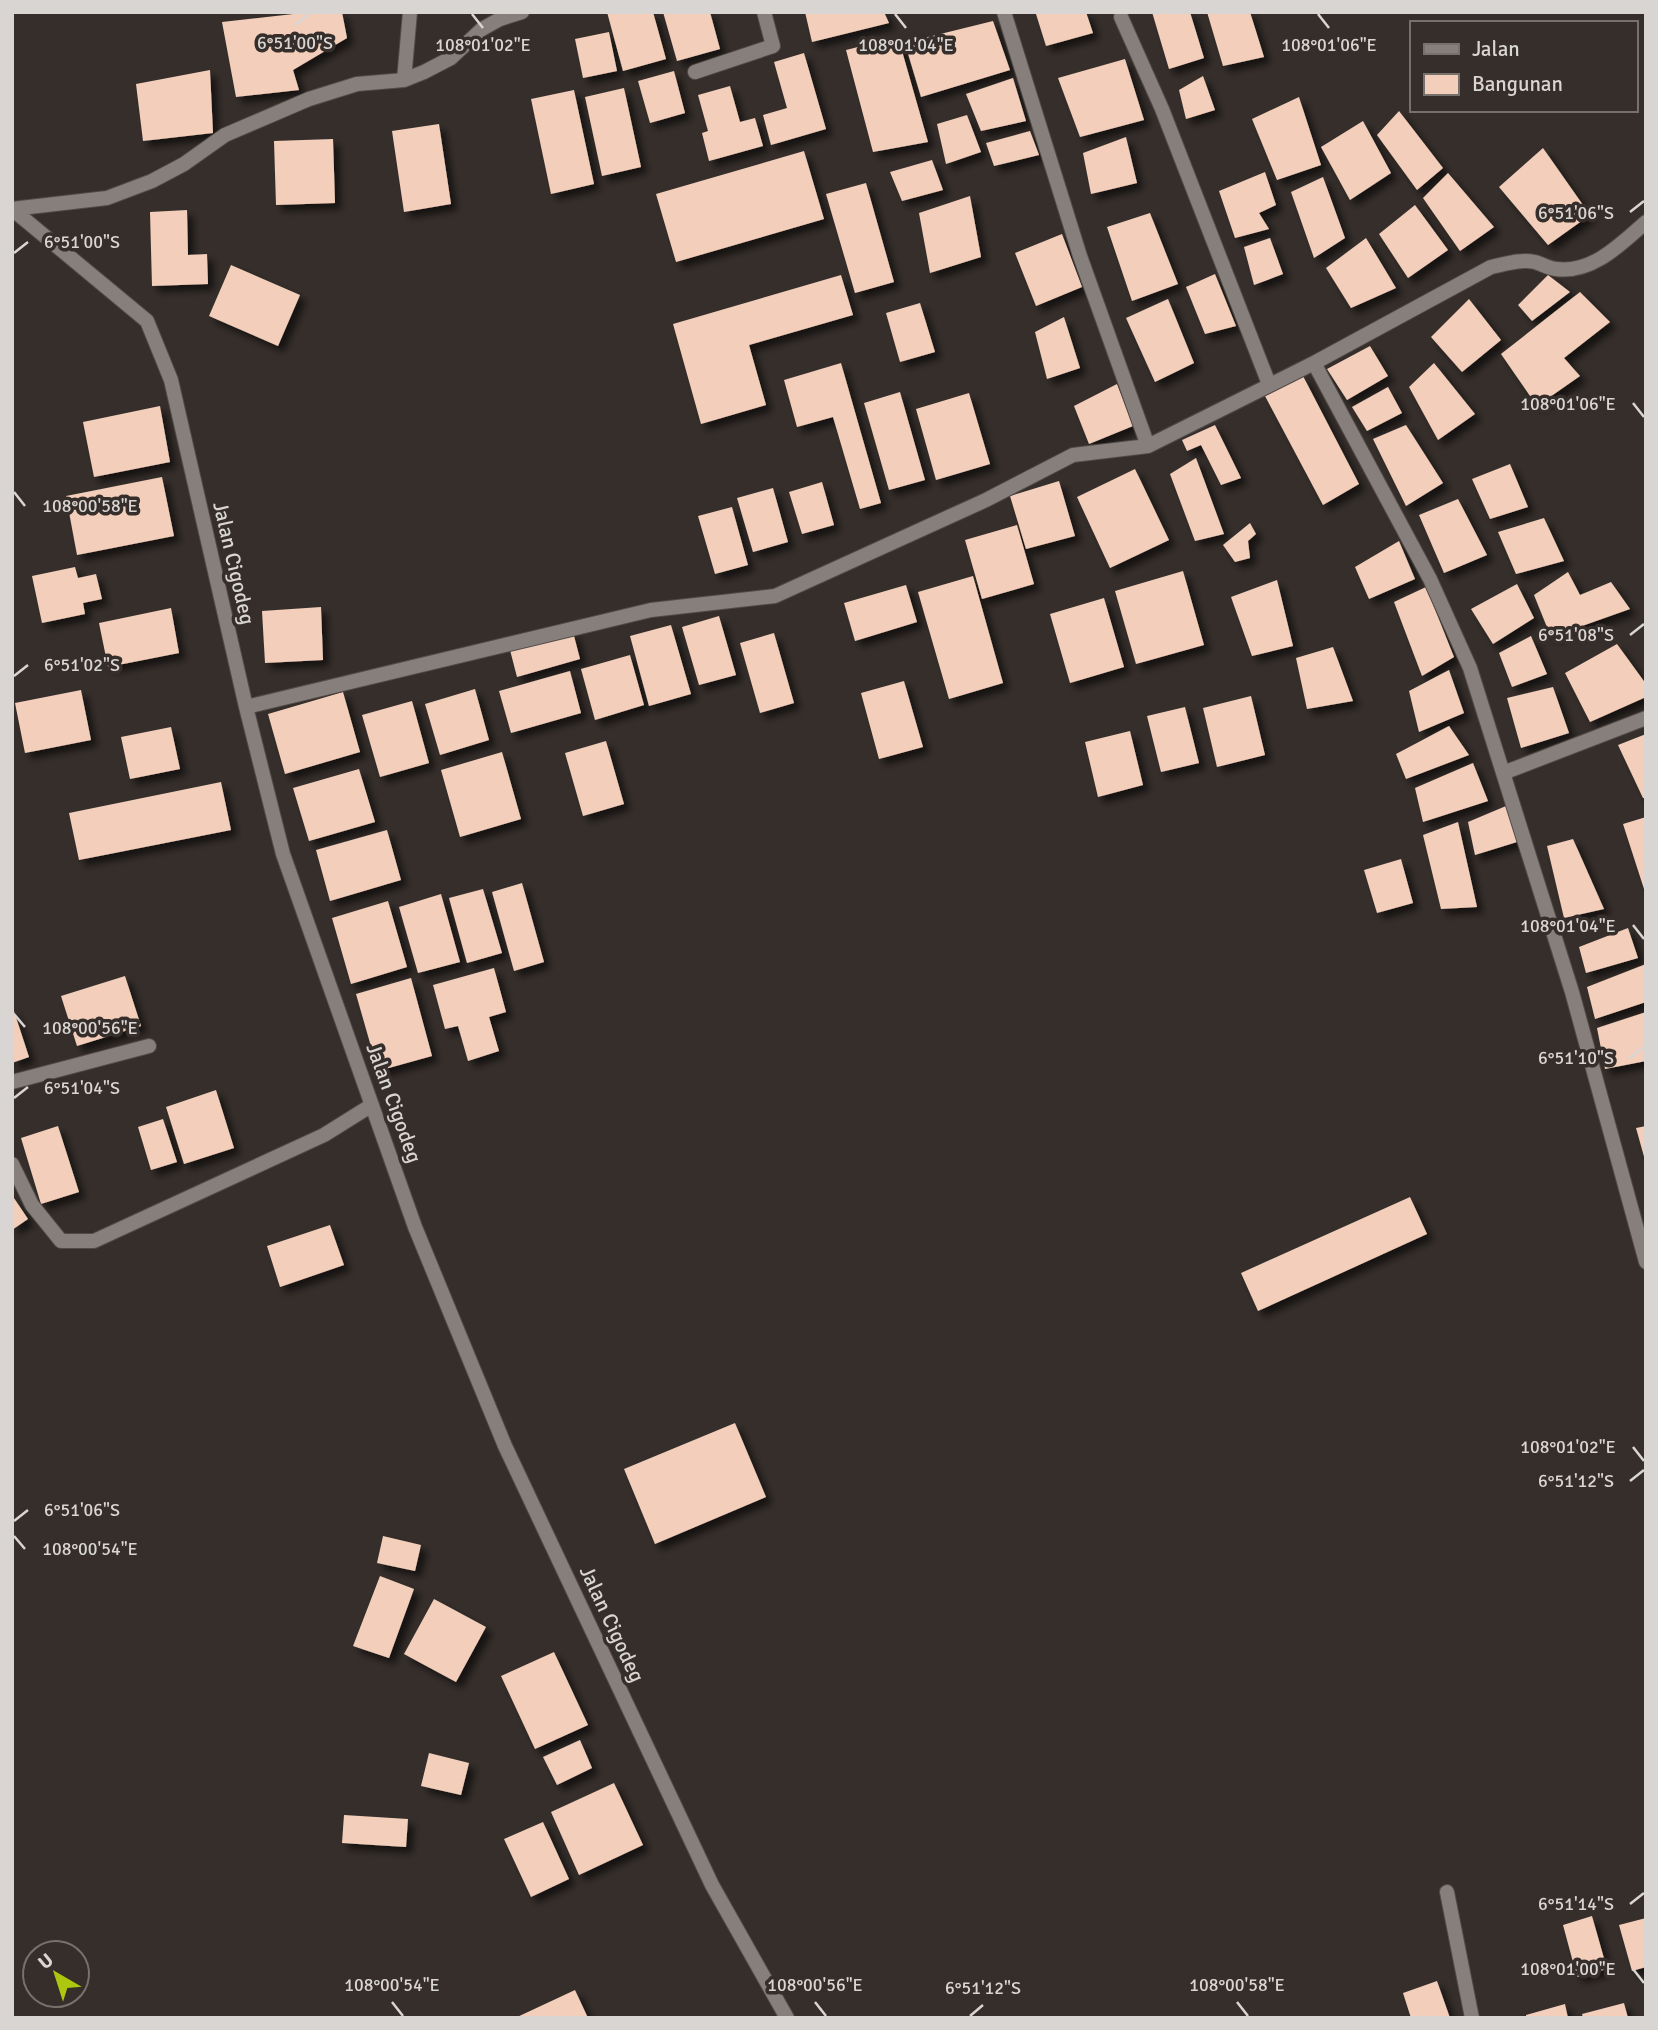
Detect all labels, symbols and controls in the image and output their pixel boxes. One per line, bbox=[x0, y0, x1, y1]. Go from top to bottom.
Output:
legend bbox=[1410, 21, 1637, 112]
text: 6°51'00"S bbox=[257, 32, 333, 54]
text: 108°01'02"E bbox=[435, 34, 531, 56]
text: 108°01'04"E bbox=[858, 34, 954, 56]
text: 108°01'06"E bbox=[1281, 34, 1377, 56]
text: Jalan bbox=[1472, 36, 1520, 62]
text: Bangunan bbox=[1472, 71, 1563, 97]
text: 6°51'06"S bbox=[1538, 202, 1614, 224]
text: 6°51'00"S bbox=[44, 231, 120, 253]
text: 108°01'06"E bbox=[1520, 393, 1616, 415]
text: 108°00'58"E bbox=[42, 495, 138, 517]
street label: Jalan Cigodeg bbox=[207, 499, 261, 627]
text: 6°51'08"S bbox=[1538, 624, 1614, 646]
text: 6°51'02"S bbox=[44, 654, 120, 676]
text: 108°01'04"E bbox=[1520, 915, 1616, 937]
text: 108°00'56"E bbox=[42, 1017, 138, 1039]
street label: Jalan Cigodeg bbox=[360, 1040, 428, 1166]
text: 6°51'10"S bbox=[1538, 1047, 1614, 1069]
text: 6°51'04"S bbox=[44, 1077, 120, 1099]
text: 108°01'02"E bbox=[1520, 1436, 1616, 1458]
text: 6°51'12"S bbox=[1538, 1470, 1614, 1492]
text: 6°51'06"S bbox=[44, 1499, 120, 1521]
text: 108°00'54"E bbox=[42, 1538, 138, 1560]
street label: Jalan Cigodeg bbox=[574, 1562, 650, 1686]
text: 6°51'14"S bbox=[1538, 1893, 1614, 1915]
north arrow bbox=[21, 1939, 91, 2009]
text: U bbox=[33, 1948, 58, 1975]
text: 108°01'00"E bbox=[1520, 1958, 1616, 1980]
text: 108°00'54"E bbox=[344, 1974, 440, 1996]
text: 108°00'56"E bbox=[767, 1974, 863, 1996]
text: 108°00'58"E bbox=[1189, 1974, 1285, 1996]
text: 6°51'12"S bbox=[945, 1977, 1021, 1999]

